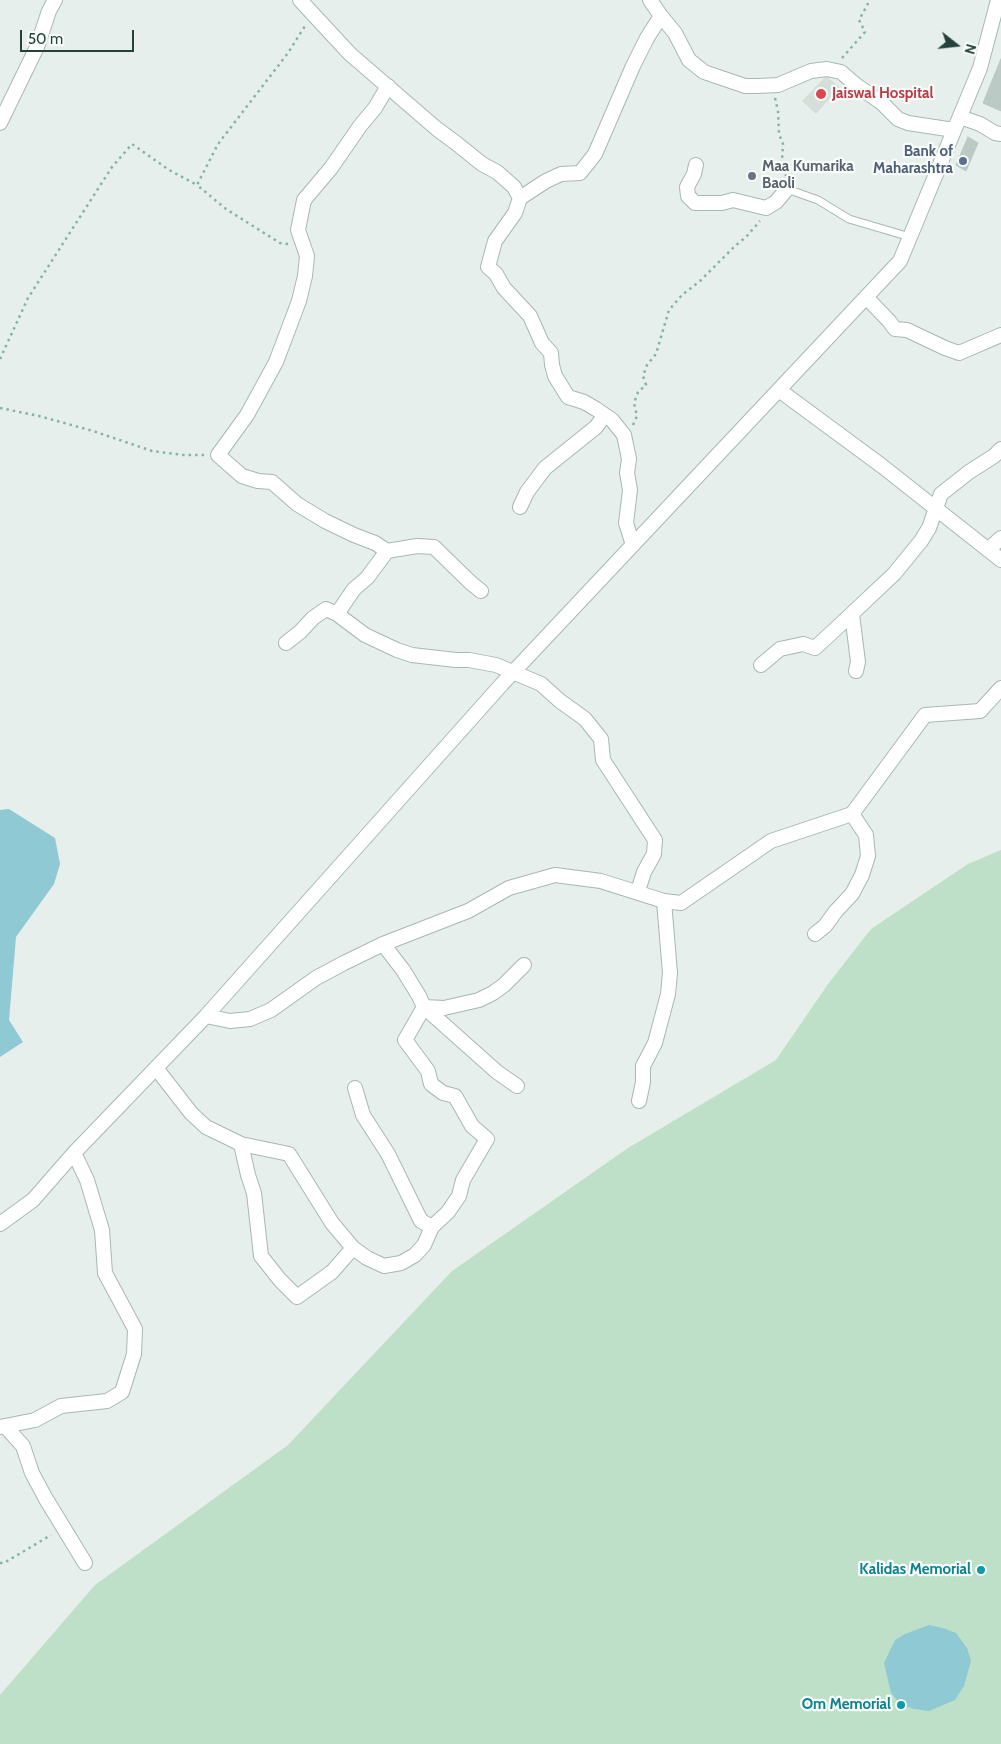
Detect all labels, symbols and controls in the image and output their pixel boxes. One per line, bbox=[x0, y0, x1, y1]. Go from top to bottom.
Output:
scale bar bbox=[22, 20, 136, 52]
north arrow bbox=[931, 20, 981, 70]
text: 50 m bbox=[28, 30, 63, 48]
text: N bbox=[960, 42, 980, 56]
place label: Jaiswal Hospital bbox=[832, 85, 934, 103]
marker: Jaiswal Hospital bbox=[814, 87, 828, 101]
place label: Bank of Maharashtra bbox=[873, 143, 953, 178]
marker: Bank of Maharashtra bbox=[957, 155, 969, 167]
place label: Maa Kumarika Baoli bbox=[762, 158, 854, 193]
marker: Maa Kumarika Baoli bbox=[746, 170, 758, 182]
place label: Kalidas Memorial bbox=[859, 1561, 971, 1579]
marker: Kalidas Memorial bbox=[975, 1564, 987, 1576]
place label: Om Memorial bbox=[802, 1696, 891, 1714]
marker: Om Memorial bbox=[895, 1699, 907, 1711]

